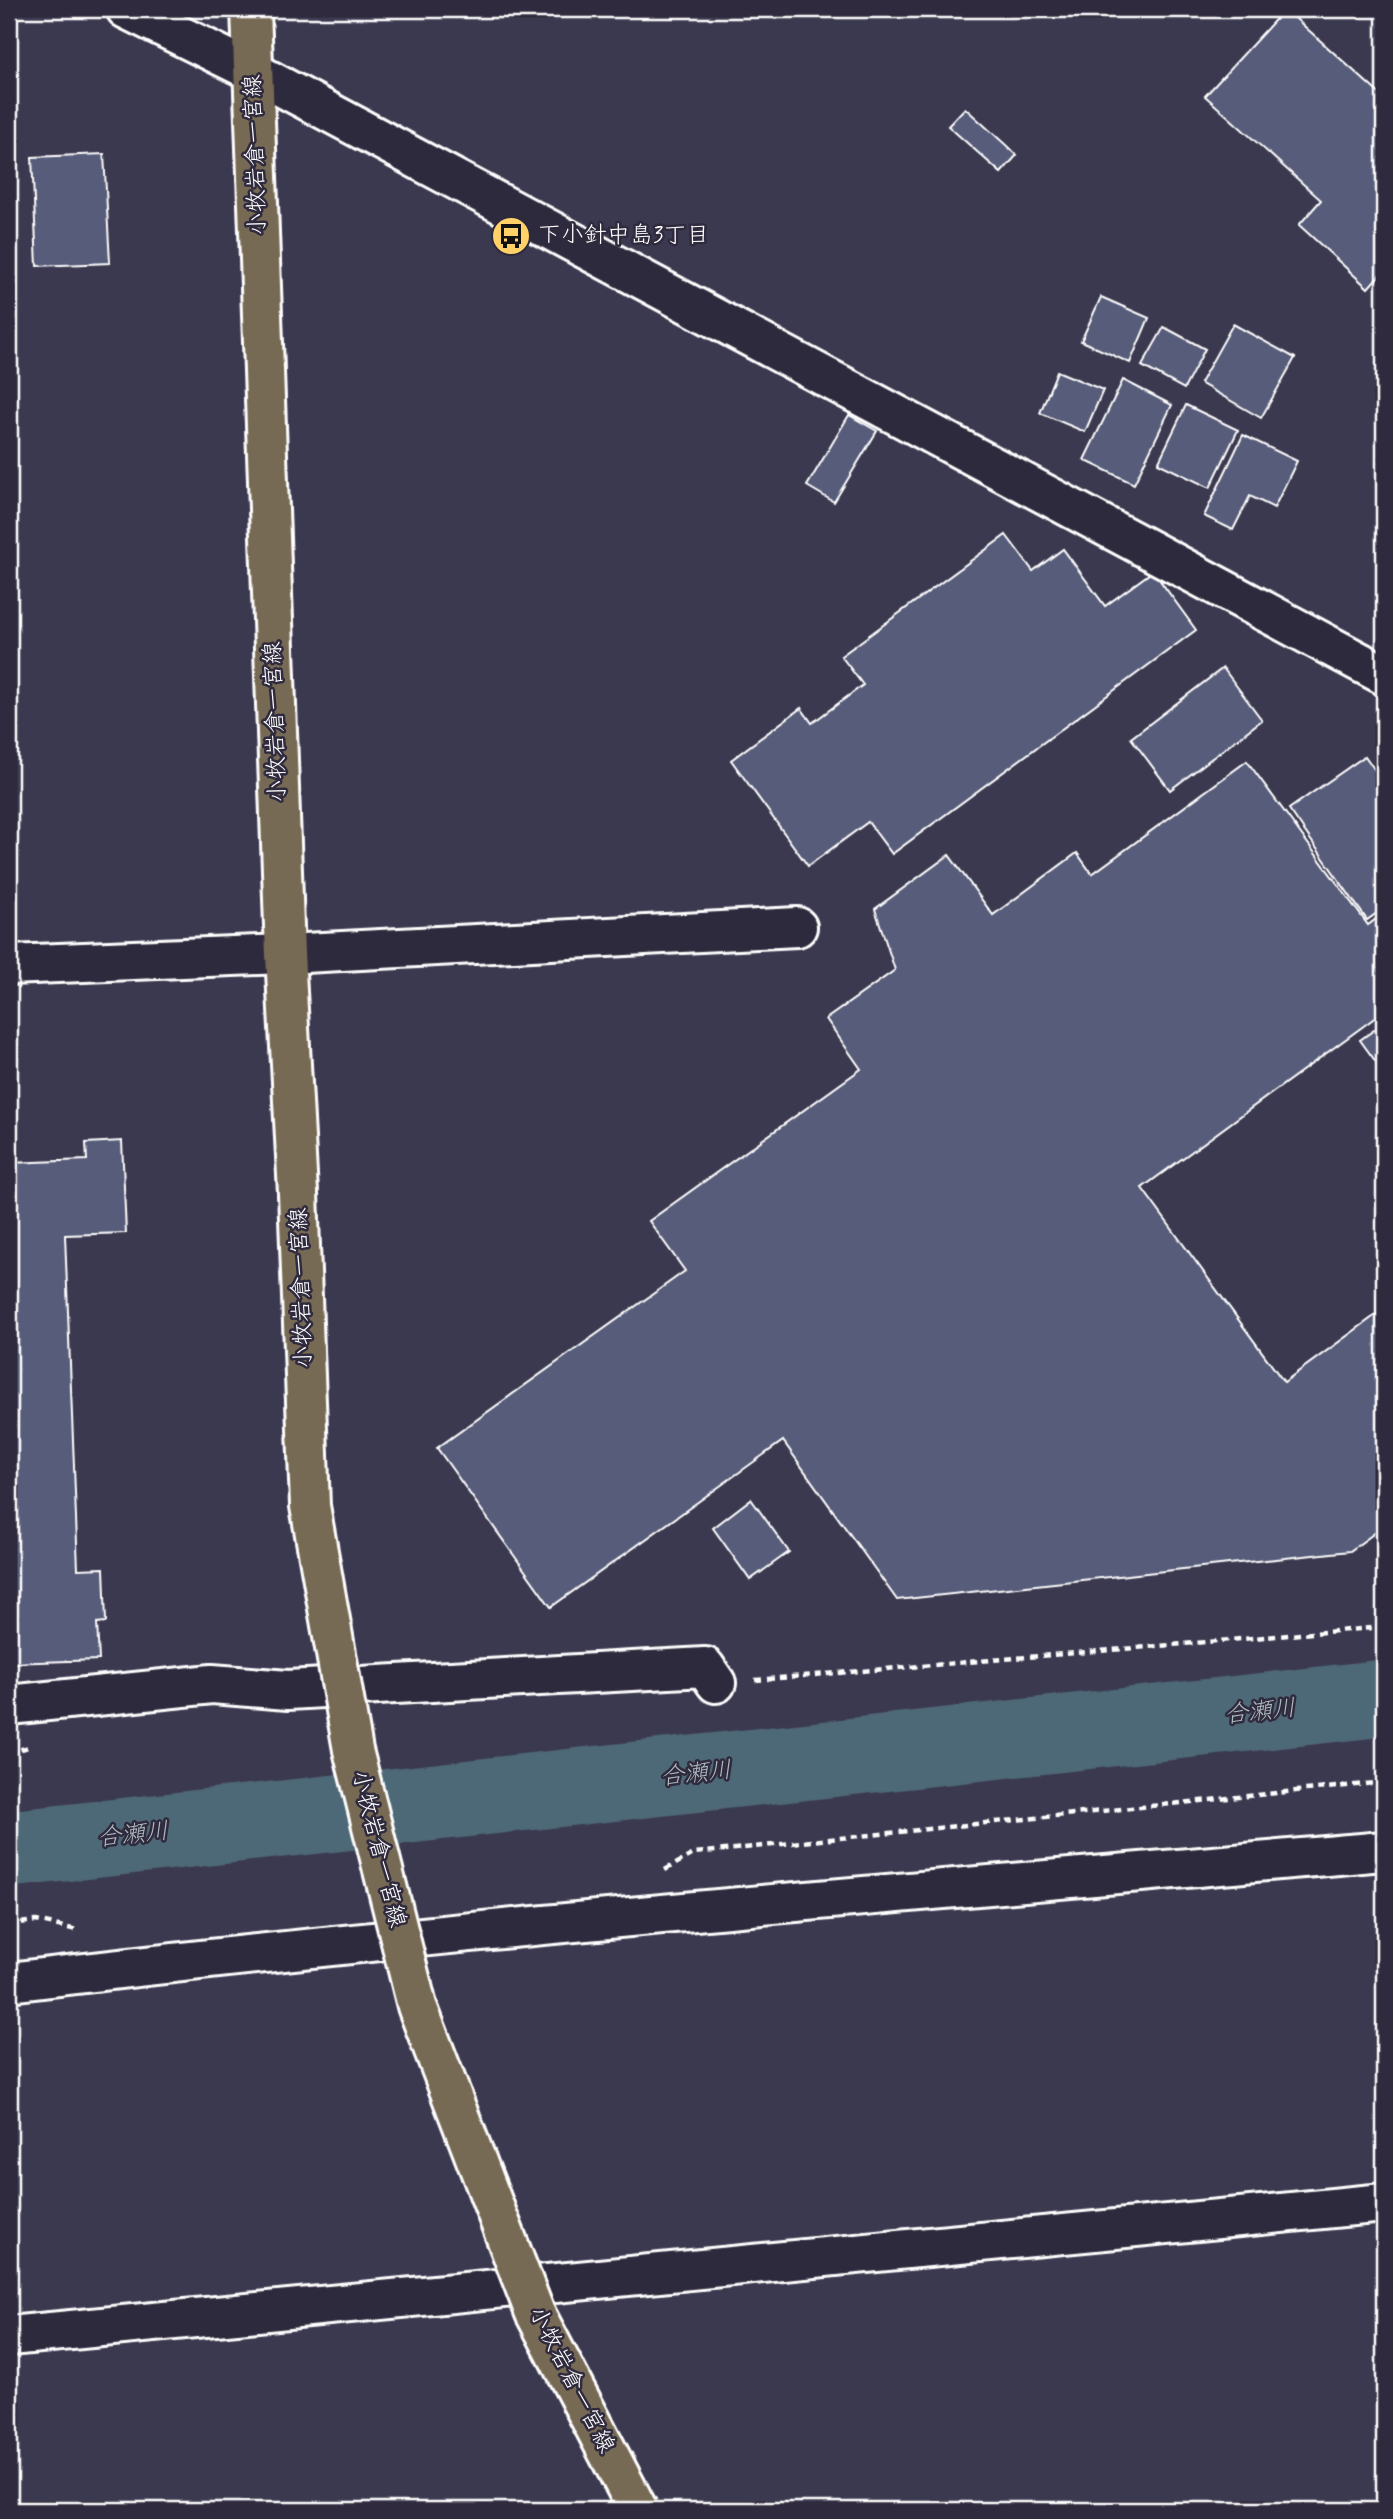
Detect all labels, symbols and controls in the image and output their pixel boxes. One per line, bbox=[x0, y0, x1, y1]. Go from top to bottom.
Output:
street label: 小牧岩倉一宮線 bbox=[238, 74, 274, 236]
bus stop icon: 下小針中島3丁目 bbox=[490, 215, 532, 257]
place label: 下小針中島3丁目 bbox=[538, 221, 709, 251]
street label: 小牧岩倉一宮線 bbox=[258, 641, 294, 803]
street label: 小牧岩倉一宮線 bbox=[284, 1207, 320, 1369]
water label: 合瀬川 bbox=[1223, 1693, 1297, 1731]
water label: 合瀬川 bbox=[659, 1755, 733, 1793]
street label: 小牧岩倉一宮線 bbox=[344, 1767, 412, 1931]
water label: 合瀬川 bbox=[96, 1816, 170, 1854]
street label: 小牧岩倉一宮線 bbox=[521, 2301, 621, 2459]

